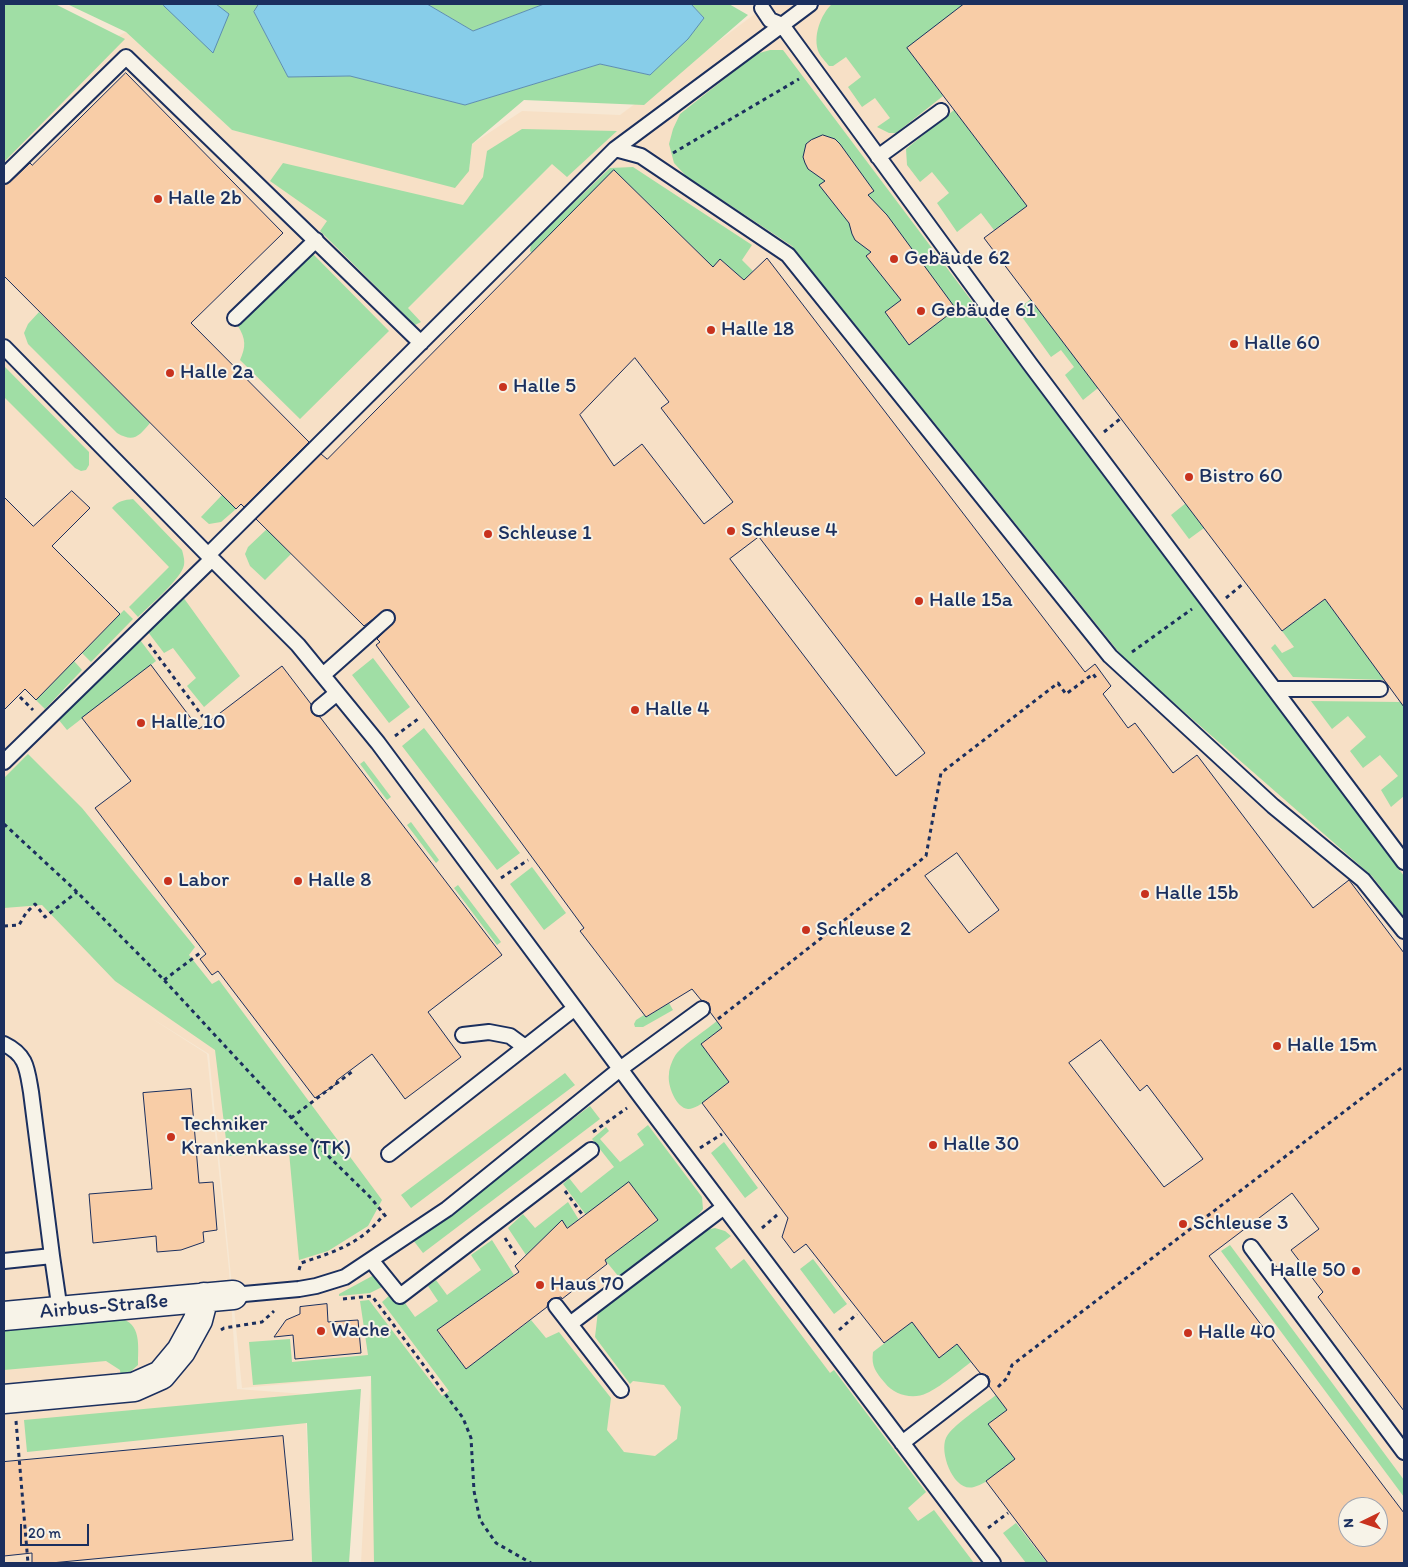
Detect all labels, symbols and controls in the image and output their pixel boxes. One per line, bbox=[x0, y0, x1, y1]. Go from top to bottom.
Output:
place label: Halle 2b bbox=[168, 186, 242, 212]
marker: Halle 2b bbox=[152, 193, 164, 205]
place label: Gebäude 62 bbox=[904, 246, 1010, 272]
marker: Gebäude 62 bbox=[888, 253, 900, 265]
place label: Gebäude 61 bbox=[931, 298, 1036, 324]
marker: Gebäude 61 bbox=[915, 305, 927, 317]
place label: Halle 18 bbox=[721, 317, 794, 343]
marker: Halle 18 bbox=[705, 324, 717, 336]
place label: Halle 60 bbox=[1244, 331, 1320, 357]
marker: Halle 60 bbox=[1228, 338, 1240, 350]
place label: Halle 2a bbox=[180, 360, 254, 386]
marker: Halle 2a bbox=[164, 367, 176, 379]
place label: Halle 5 bbox=[513, 374, 576, 400]
marker: Halle 5 bbox=[497, 381, 509, 393]
place label: Bistro 60 bbox=[1199, 464, 1283, 490]
marker: Bistro 60 bbox=[1183, 471, 1195, 483]
place label: Schleuse 4 bbox=[741, 518, 838, 544]
place label: Schleuse 1 bbox=[498, 521, 592, 547]
marker: Schleuse 4 bbox=[725, 525, 737, 537]
marker: Schleuse 1 bbox=[482, 528, 494, 540]
place label: Halle 15a bbox=[929, 588, 1013, 614]
marker: Halle 15a bbox=[913, 595, 925, 607]
place label: Halle 4 bbox=[645, 697, 710, 723]
marker: Halle 4 bbox=[629, 704, 641, 716]
place label: Halle 10 bbox=[151, 710, 226, 736]
marker: Halle 10 bbox=[135, 717, 147, 729]
place label: Labor bbox=[178, 868, 229, 894]
place label: Halle 8 bbox=[308, 868, 372, 894]
marker: Labor bbox=[162, 875, 174, 887]
marker: Halle 8 bbox=[292, 875, 304, 887]
place label: Halle 15b bbox=[1155, 881, 1239, 907]
marker: Halle 15b bbox=[1139, 888, 1151, 900]
place label: Schleuse 2 bbox=[816, 917, 911, 943]
marker: Schleuse 2 bbox=[800, 924, 812, 936]
place label: Halle 15m bbox=[1287, 1033, 1377, 1059]
marker: Halle 15m bbox=[1271, 1040, 1283, 1052]
place label: Techniker Krankenkasse (TK) bbox=[181, 1112, 351, 1162]
marker: Techniker Krankenkasse (TK) bbox=[165, 1131, 177, 1143]
place label: Halle 30 bbox=[943, 1132, 1019, 1158]
marker: Halle 30 bbox=[927, 1139, 939, 1151]
place label: Schleuse 3 bbox=[1193, 1211, 1288, 1237]
marker: Schleuse 3 bbox=[1177, 1218, 1189, 1230]
place label: Halle 50 bbox=[1270, 1258, 1346, 1284]
marker: Halle 50 bbox=[1350, 1265, 1362, 1277]
place label: Haus 70 bbox=[550, 1272, 624, 1298]
marker: Haus 70 bbox=[534, 1279, 546, 1291]
street label: Airbus-Straße bbox=[39, 1289, 169, 1325]
place label: Wache bbox=[331, 1318, 390, 1344]
place label: Halle 40 bbox=[1198, 1320, 1276, 1346]
marker: Wache bbox=[315, 1325, 327, 1337]
marker: Halle 40 bbox=[1182, 1327, 1194, 1339]
north arrow bbox=[1338, 1497, 1388, 1547]
scale bar bbox=[22, 1514, 91, 1546]
text: N bbox=[1340, 1518, 1357, 1528]
text: 20 m bbox=[28, 1524, 61, 1542]

